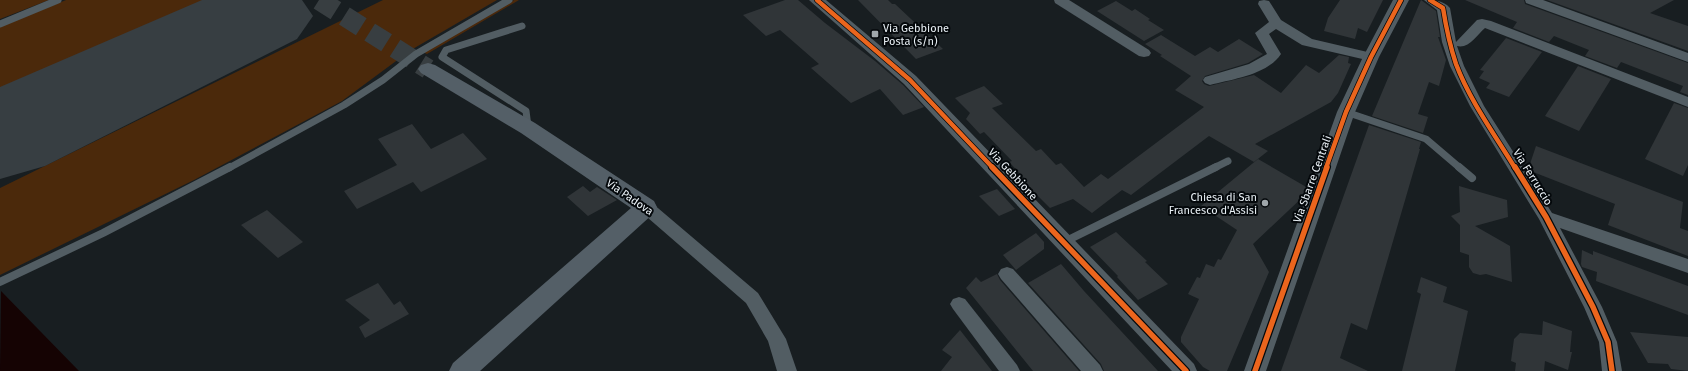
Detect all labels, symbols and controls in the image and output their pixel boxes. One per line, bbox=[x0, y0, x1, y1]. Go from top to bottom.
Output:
place label: Via Gebbione Posta (s/n) bbox=[883, 22, 949, 48]
marker: Via Gebbione Posta (s/n) bbox=[870, 29, 880, 39]
street label: Via Sbarre Centrali bbox=[1291, 134, 1334, 225]
street label: Via Gebbione bbox=[985, 146, 1040, 203]
street label: Via Ferruccio bbox=[1510, 147, 1555, 208]
street label: Via Padova bbox=[604, 177, 656, 218]
place label: Chiesa di San Francesco d'Assisi bbox=[1169, 191, 1257, 217]
marker: Chiesa di San Francesco d'Assisi bbox=[1260, 198, 1270, 208]

